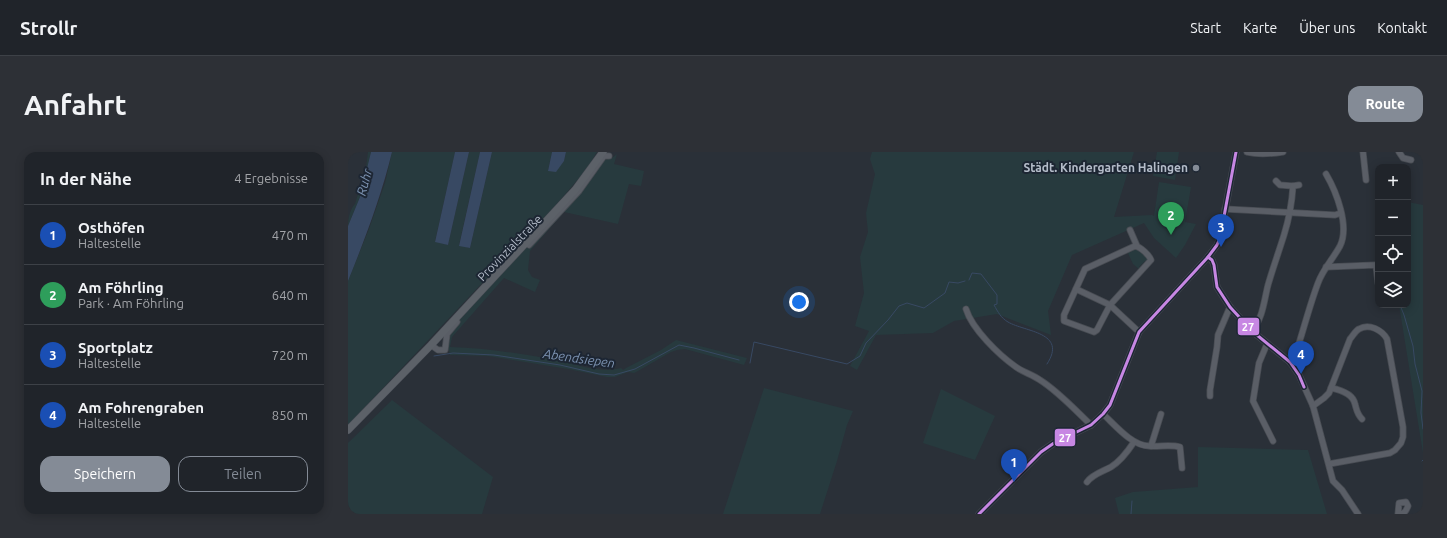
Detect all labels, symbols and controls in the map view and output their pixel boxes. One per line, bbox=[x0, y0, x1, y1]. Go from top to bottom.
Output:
text: Strollr bbox=[20, 17, 77, 39]
text: Start bbox=[1190, 20, 1221, 36]
text: Karte bbox=[1243, 20, 1277, 36]
text: Über uns bbox=[1299, 20, 1355, 36]
text: Kontakt bbox=[1377, 20, 1427, 36]
button: Route bbox=[1348, 86, 1423, 122]
text: Anfahrt bbox=[24, 89, 127, 120]
place label: Städt. Kindergarten Halingen bbox=[1023, 161, 1188, 174]
marker: Städt. Kindergarten Halingen bbox=[1191, 163, 1201, 173]
map controls bbox=[1375, 164, 1411, 308]
button: + bbox=[1375, 164, 1411, 200]
water label: Ruhr bbox=[354, 166, 375, 197]
text: In der Nähe bbox=[40, 169, 132, 188]
text: 4 Ergebnisse bbox=[234, 171, 308, 185]
button: − bbox=[1375, 200, 1411, 236]
pin: 2 bbox=[1158, 202, 1184, 235]
street label: Provinzialstraße bbox=[475, 212, 544, 283]
pin: 3 bbox=[1208, 214, 1234, 247]
text: Osthöfen bbox=[78, 219, 145, 236]
text: 1 bbox=[49, 228, 57, 242]
text: 470 m bbox=[272, 228, 308, 242]
text: Haltestelle bbox=[78, 236, 141, 250]
button: locate bbox=[1375, 236, 1411, 272]
button: layers bbox=[1375, 272, 1411, 308]
text: Am Föhrling bbox=[78, 279, 164, 296]
text: 2 bbox=[49, 288, 57, 302]
text: 640 m bbox=[272, 288, 308, 302]
your location bbox=[789, 292, 809, 312]
text: Park · Am Föhrling bbox=[78, 296, 184, 310]
line badge: 27 bbox=[1237, 317, 1260, 336]
text: 27 bbox=[1242, 321, 1254, 333]
text: Sportplatz bbox=[78, 339, 153, 356]
pin: 4 bbox=[1288, 341, 1314, 374]
water label: Abendsiepen bbox=[541, 346, 616, 370]
text: 3 bbox=[49, 348, 57, 362]
text: 720 m bbox=[272, 348, 308, 362]
text: Haltestelle bbox=[78, 356, 141, 370]
text: Am Fohrengraben bbox=[78, 399, 204, 416]
text: 4 bbox=[49, 408, 57, 422]
text: 850 m bbox=[272, 408, 308, 422]
text: Haltestelle bbox=[78, 416, 141, 430]
line badge: 27 bbox=[1054, 428, 1076, 447]
text: 27 bbox=[1059, 432, 1071, 444]
pin: 1 bbox=[1001, 449, 1027, 482]
button: Speichern bbox=[40, 456, 170, 492]
button: Teilen bbox=[178, 456, 308, 492]

